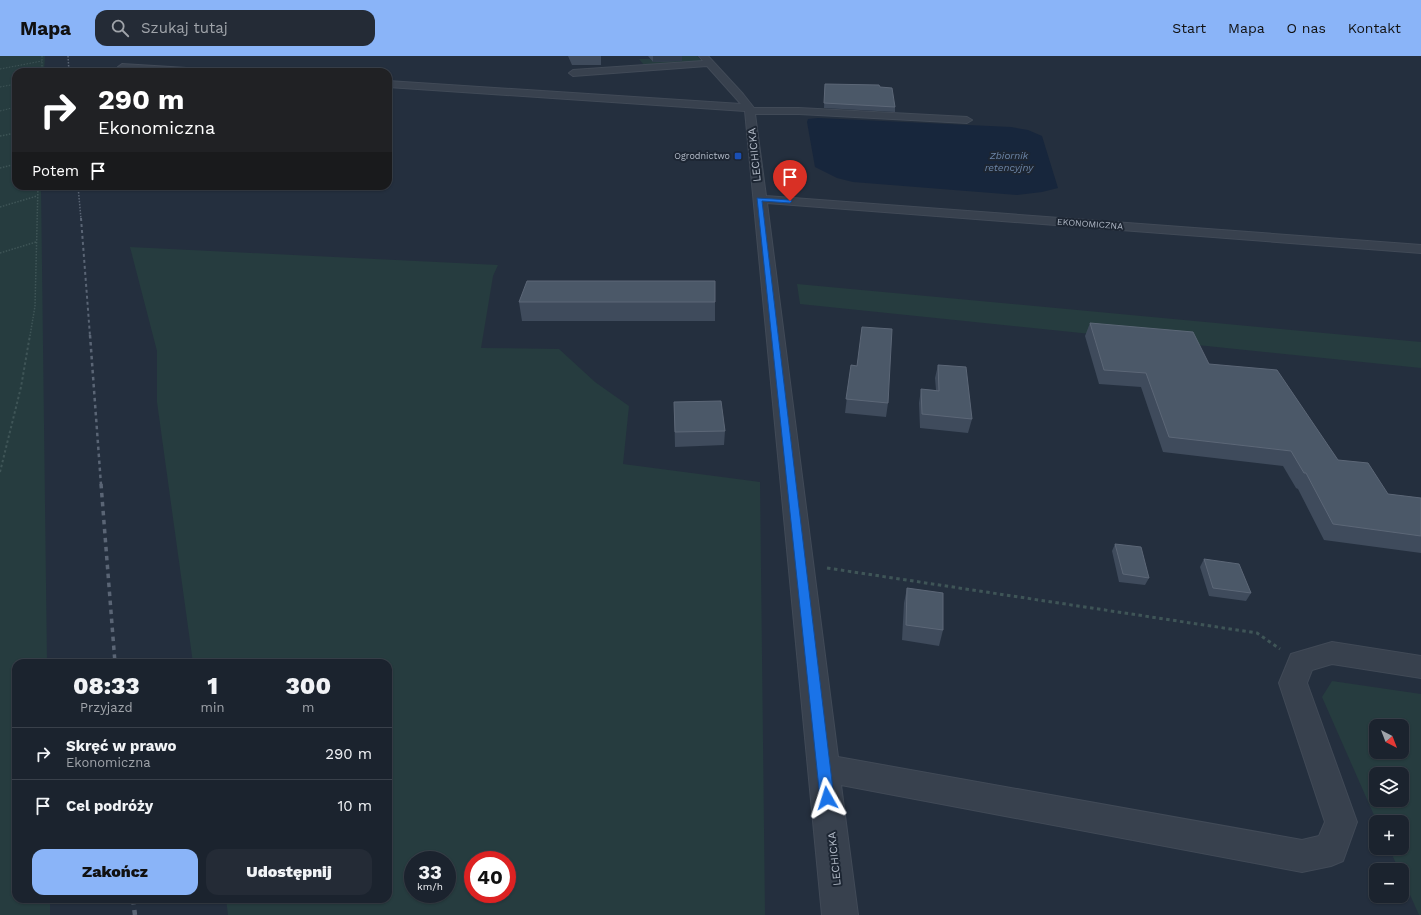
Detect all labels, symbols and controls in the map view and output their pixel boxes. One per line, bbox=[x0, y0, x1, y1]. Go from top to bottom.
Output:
search box bbox=[95, 10, 375, 46]
text: Mapa bbox=[20, 17, 71, 40]
icon: search bbox=[109, 17, 131, 39]
text: Szukaj tutaj bbox=[141, 19, 228, 37]
text: Start bbox=[1172, 20, 1206, 36]
text: Mapa bbox=[1228, 20, 1265, 36]
text: O nas bbox=[1287, 20, 1326, 36]
text: Kontakt bbox=[1348, 20, 1401, 36]
text: 290 m bbox=[98, 83, 184, 116]
icon: right bbox=[32, 84, 84, 136]
text: Ekonomiczna bbox=[98, 117, 215, 138]
street label: LECHICKA bbox=[745, 127, 764, 183]
water label: Zbiornik retencyjny bbox=[985, 150, 1034, 173]
place label: Ogrodnictwo bbox=[674, 151, 730, 161]
marker: Ogrodnictwo bbox=[733, 151, 743, 161]
icon: arrive bbox=[87, 160, 109, 182]
pin bbox=[773, 160, 807, 201]
text: Potem bbox=[32, 162, 79, 180]
icon: arrive bbox=[779, 166, 801, 188]
street label: EKONOMICZNA bbox=[1057, 217, 1123, 231]
text: 08:33 bbox=[73, 672, 140, 700]
text: 1 bbox=[207, 672, 218, 700]
text: 300 bbox=[285, 672, 331, 700]
text: Przyjazd bbox=[80, 700, 133, 715]
text: min bbox=[201, 700, 225, 715]
text: m bbox=[302, 700, 314, 715]
north arrow bbox=[1369, 719, 1409, 759]
map controls bbox=[1369, 719, 1409, 903]
text: Skręć w prawo bbox=[66, 737, 176, 755]
icon: right bbox=[32, 743, 54, 765]
text: 290 m bbox=[325, 745, 372, 763]
text: Ekonomiczna bbox=[66, 755, 151, 770]
button: layers bbox=[1369, 767, 1409, 807]
position arrow bbox=[806, 777, 848, 819]
icon: arrive bbox=[32, 795, 54, 817]
text: Cel podróży bbox=[66, 797, 153, 815]
text: 10 m bbox=[337, 797, 372, 815]
button: + bbox=[1369, 815, 1409, 855]
street label: LECHICKA bbox=[825, 831, 844, 887]
button: Zakończ bbox=[32, 849, 198, 895]
button: Udostępnij bbox=[206, 849, 372, 895]
speed limit sign: 40 bbox=[464, 851, 516, 903]
text: 33 bbox=[418, 860, 442, 884]
button: − bbox=[1369, 863, 1409, 903]
text: km/h bbox=[417, 881, 443, 892]

